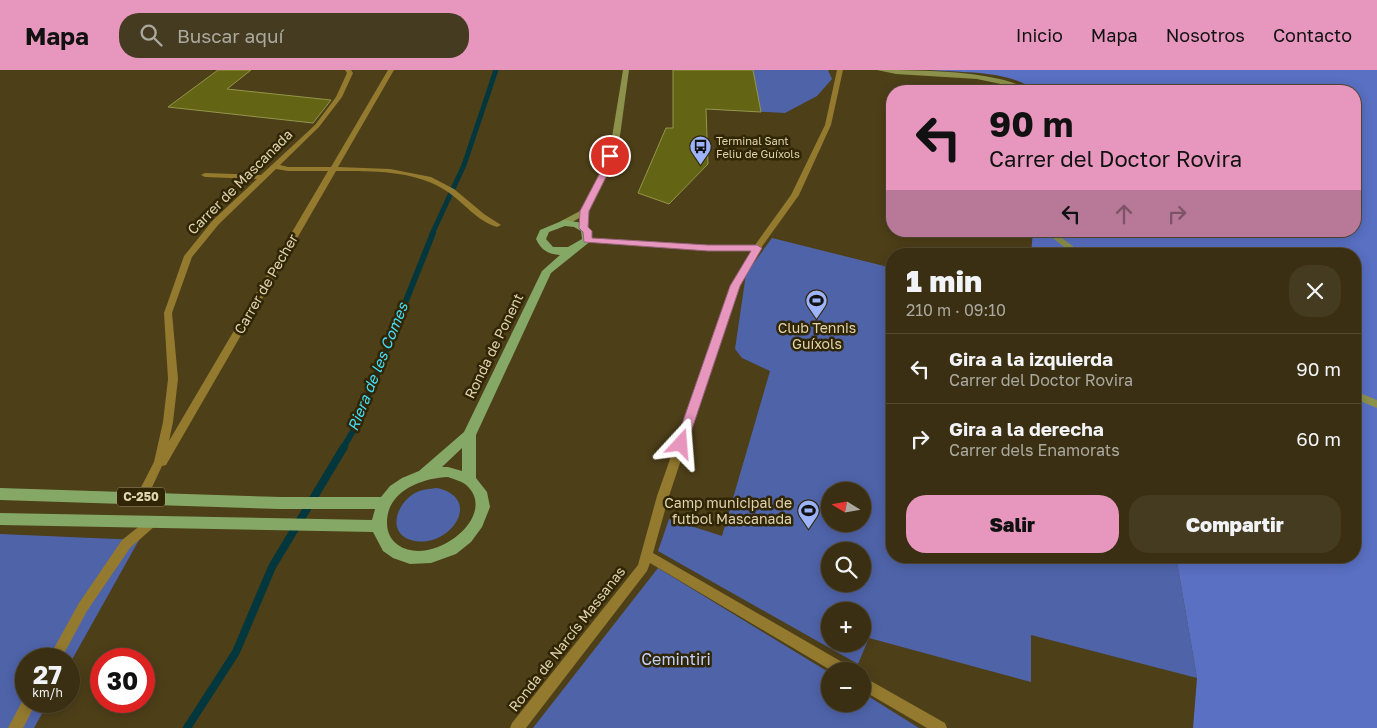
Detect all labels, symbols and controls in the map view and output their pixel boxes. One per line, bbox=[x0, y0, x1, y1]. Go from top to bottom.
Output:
search box bbox=[119, 13, 469, 58]
text: Mapa bbox=[25, 21, 89, 50]
icon: search bbox=[137, 21, 165, 49]
text: Buscar aquí bbox=[177, 24, 284, 47]
text: Inicio bbox=[1016, 24, 1063, 46]
text: Mapa bbox=[1091, 24, 1138, 46]
text: Nosotros bbox=[1166, 24, 1245, 46]
text: Contacto bbox=[1273, 24, 1352, 46]
text: 90 m bbox=[989, 103, 1073, 145]
icon: left bbox=[906, 105, 971, 170]
street label: Carrer de Mascanada bbox=[184, 126, 296, 238]
place label: Terminal Sant Feliu de Guíxols bbox=[716, 134, 800, 160]
pin bbox=[589, 135, 631, 177]
bus stop icon: Terminal Sant Feliu de Guíxols bbox=[688, 135, 712, 166]
icon: arrive bbox=[596, 142, 624, 170]
text: Carrer del Doctor Rovira bbox=[989, 145, 1242, 172]
icon: left bbox=[1057, 200, 1085, 228]
icon: ahead bbox=[1110, 200, 1138, 228]
icon: right bbox=[1163, 200, 1191, 228]
street label: Carrer de Pecher bbox=[230, 230, 301, 337]
text: 1 min bbox=[906, 263, 982, 299]
button: close bbox=[1289, 265, 1341, 317]
sports icon: Club Tennis Guíxols bbox=[805, 288, 829, 319]
street label: Ronda de Ponent bbox=[461, 290, 526, 401]
water label: Riera de les Comes bbox=[343, 299, 411, 433]
text: 210 m · 09:10 bbox=[906, 300, 1006, 320]
place label: Club Tennis Guíxols bbox=[778, 319, 856, 352]
text: Gira a la izquierda bbox=[949, 347, 1113, 370]
icon: left bbox=[906, 355, 934, 383]
text: 90 m bbox=[1296, 357, 1341, 380]
text: Carrer del Doctor Rovira bbox=[949, 370, 1133, 390]
position arrow bbox=[654, 417, 706, 469]
text: Gira a la derecha bbox=[949, 417, 1104, 440]
icon: right bbox=[906, 425, 934, 453]
text: 60 m bbox=[1296, 427, 1341, 450]
text: Carrer dels Enamorats bbox=[949, 440, 1120, 460]
north arrow bbox=[821, 482, 871, 532]
map controls bbox=[821, 482, 871, 712]
road number: C-250 bbox=[117, 488, 165, 507]
place label: Camp municipal de futbol Mascanada bbox=[664, 494, 792, 527]
button: Salir bbox=[906, 495, 1119, 553]
button: Compartir bbox=[1129, 495, 1341, 553]
sports icon: Camp municipal de futbol Mascanada bbox=[796, 499, 820, 530]
button: search bbox=[821, 542, 871, 592]
street label: Ronda de Narcís Massanas bbox=[505, 563, 629, 715]
button: + bbox=[821, 602, 871, 652]
speed limit sign: 30 bbox=[90, 648, 155, 713]
park label: Cemintiri bbox=[641, 649, 711, 669]
text: 27 bbox=[33, 659, 62, 690]
button: − bbox=[821, 662, 871, 712]
text: km/h bbox=[32, 685, 63, 700]

